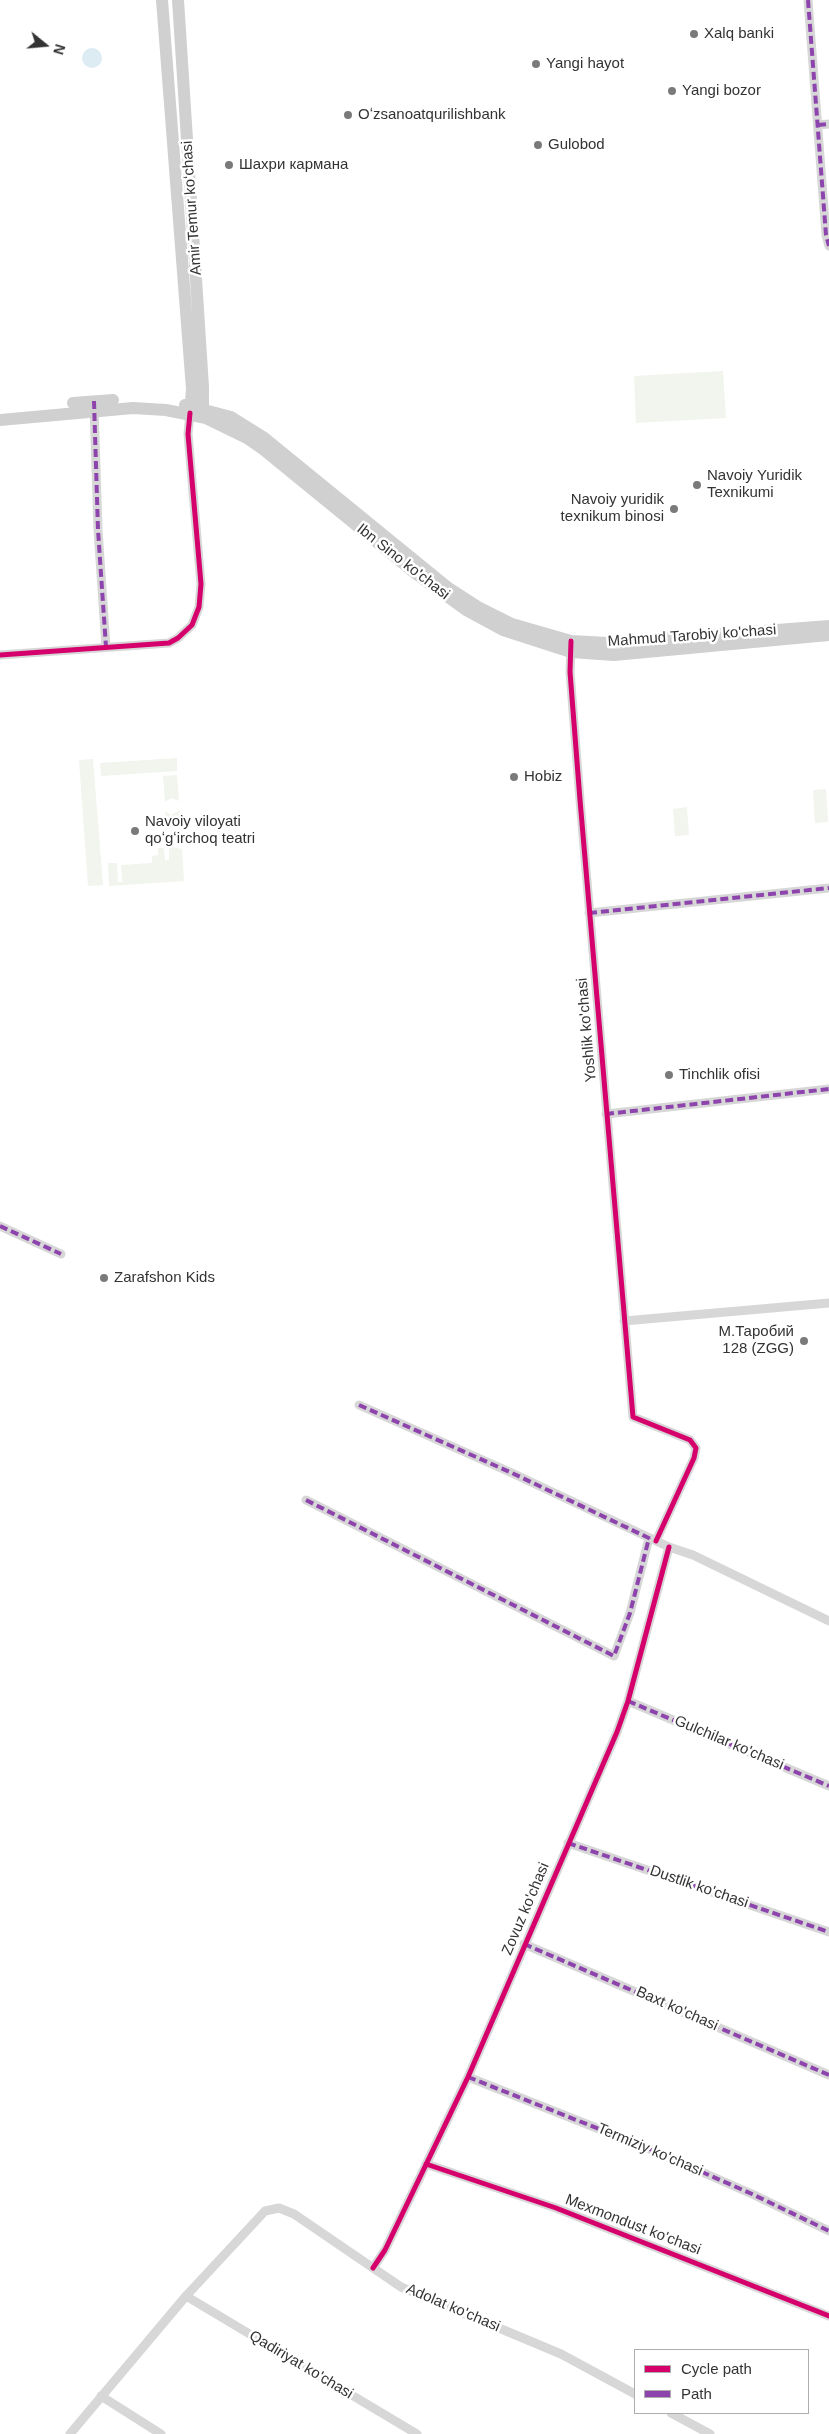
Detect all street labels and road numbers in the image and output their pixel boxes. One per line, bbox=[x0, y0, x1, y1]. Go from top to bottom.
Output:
street label: Amir Temur ko‘chasi bbox=[178, 140, 206, 276]
street label: Ibn Sino ko'chasi bbox=[353, 520, 453, 604]
street label: Mahmud Tarobiy ko'chasi bbox=[607, 621, 777, 651]
street label: Yoshlik ko'chasi bbox=[573, 977, 601, 1083]
street label: Gulchilar ko'chasi bbox=[672, 1712, 786, 1774]
street label: Zovuz ko'chasi bbox=[498, 1860, 554, 1958]
street label: Dustlik ko'chasi bbox=[647, 1862, 751, 1912]
street label: Baxt ko'chasi bbox=[633, 1983, 721, 2035]
street label: Termiziy ko'chasi bbox=[595, 2120, 705, 2180]
street label: Mexmondust ko'chasi bbox=[563, 2191, 703, 2259]
street label: Adolat ko'chasi bbox=[403, 2280, 503, 2336]
street label: Qadiriyat ko'chasi bbox=[246, 2327, 356, 2403]

